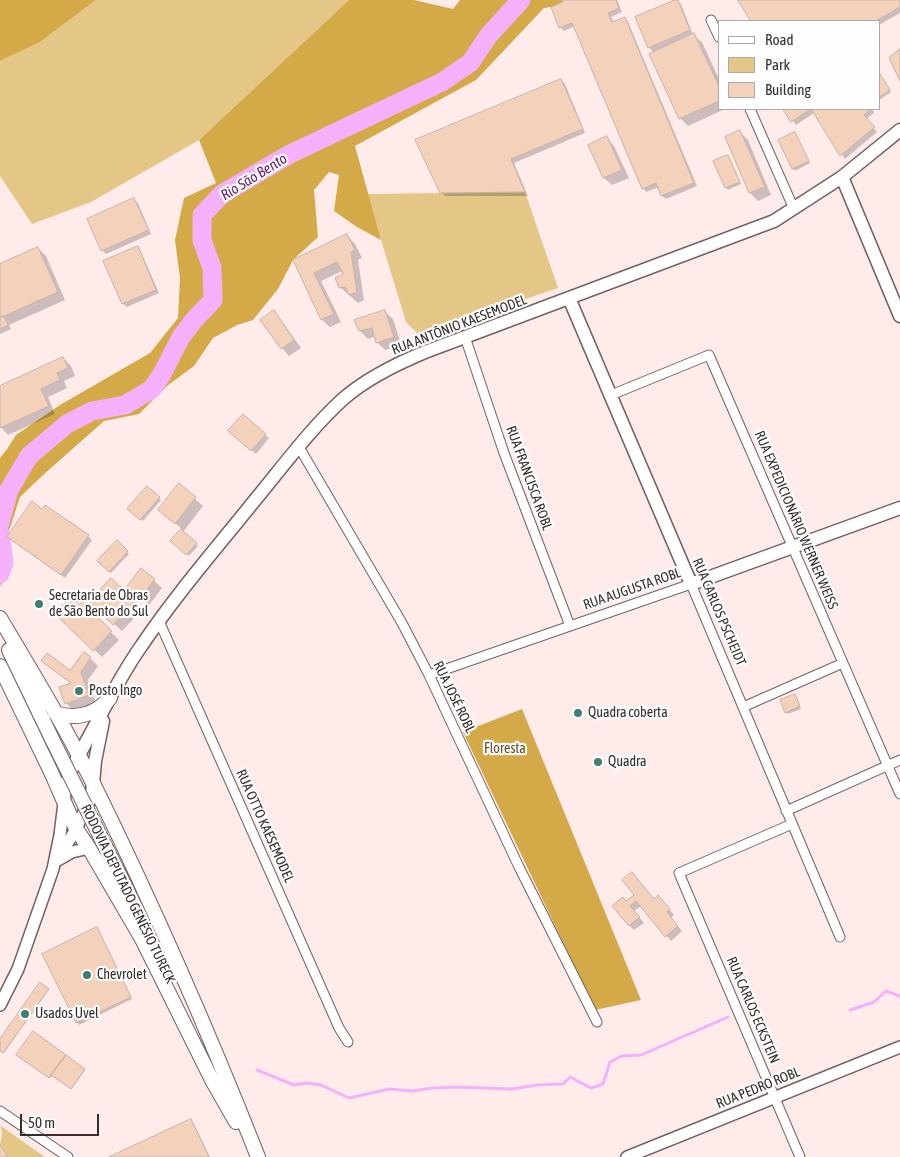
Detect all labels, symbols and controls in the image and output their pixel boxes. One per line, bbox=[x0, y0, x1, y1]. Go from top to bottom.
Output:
legend bbox=[718, 20, 880, 110]
text: Road bbox=[765, 31, 794, 48]
text: Park bbox=[765, 56, 790, 73]
text: Building bbox=[765, 81, 811, 98]
water label: Rio São Bento bbox=[217, 150, 291, 204]
street label: RUA ANTÔNIO KAESEMODEL bbox=[389, 291, 529, 359]
street label: RUA FRANCISCA ROBL bbox=[502, 424, 556, 532]
street label: RUA EXPEDICIONÁRIO WERNER WEISS bbox=[751, 428, 841, 612]
street label: RUA CARLOS PSCHEIDT bbox=[689, 555, 749, 669]
street label: RUA AUGUSTA ROBL bbox=[581, 564, 683, 614]
place label: Secretaria de Obras de São Bento do Sul bbox=[49, 588, 148, 620]
marker: Secretaria de Obras de São Bento do Sul bbox=[33, 598, 45, 610]
street label: RUA JOSÉ ROBL bbox=[429, 658, 479, 736]
place label: Posto Ingo bbox=[89, 683, 142, 699]
marker: Posto Ingo bbox=[73, 685, 85, 697]
place label: Quadra coberta bbox=[588, 705, 668, 721]
marker: Quadra coberta bbox=[572, 707, 584, 719]
park label: Floresta bbox=[484, 741, 526, 757]
place label: Quadra bbox=[608, 754, 646, 770]
marker: Quadra bbox=[592, 756, 604, 768]
street label: RUA OTTO KAESEMODEL bbox=[232, 767, 298, 885]
street label: RODOVIA DEPUTADO GENÉSIO TURECK bbox=[77, 802, 179, 986]
street label: RUA CARLOS ECKSTEIN bbox=[723, 954, 783, 1066]
place label: Chevrolet bbox=[97, 967, 147, 983]
marker: Chevrolet bbox=[81, 969, 93, 981]
place label: Usados Uvel bbox=[35, 1006, 99, 1022]
marker: Usados Uvel bbox=[19, 1008, 31, 1020]
street label: RUA PEDRO ROBL bbox=[714, 1064, 802, 1112]
scale bar bbox=[22, 1104, 101, 1136]
text: 50 m bbox=[28, 1114, 55, 1131]

